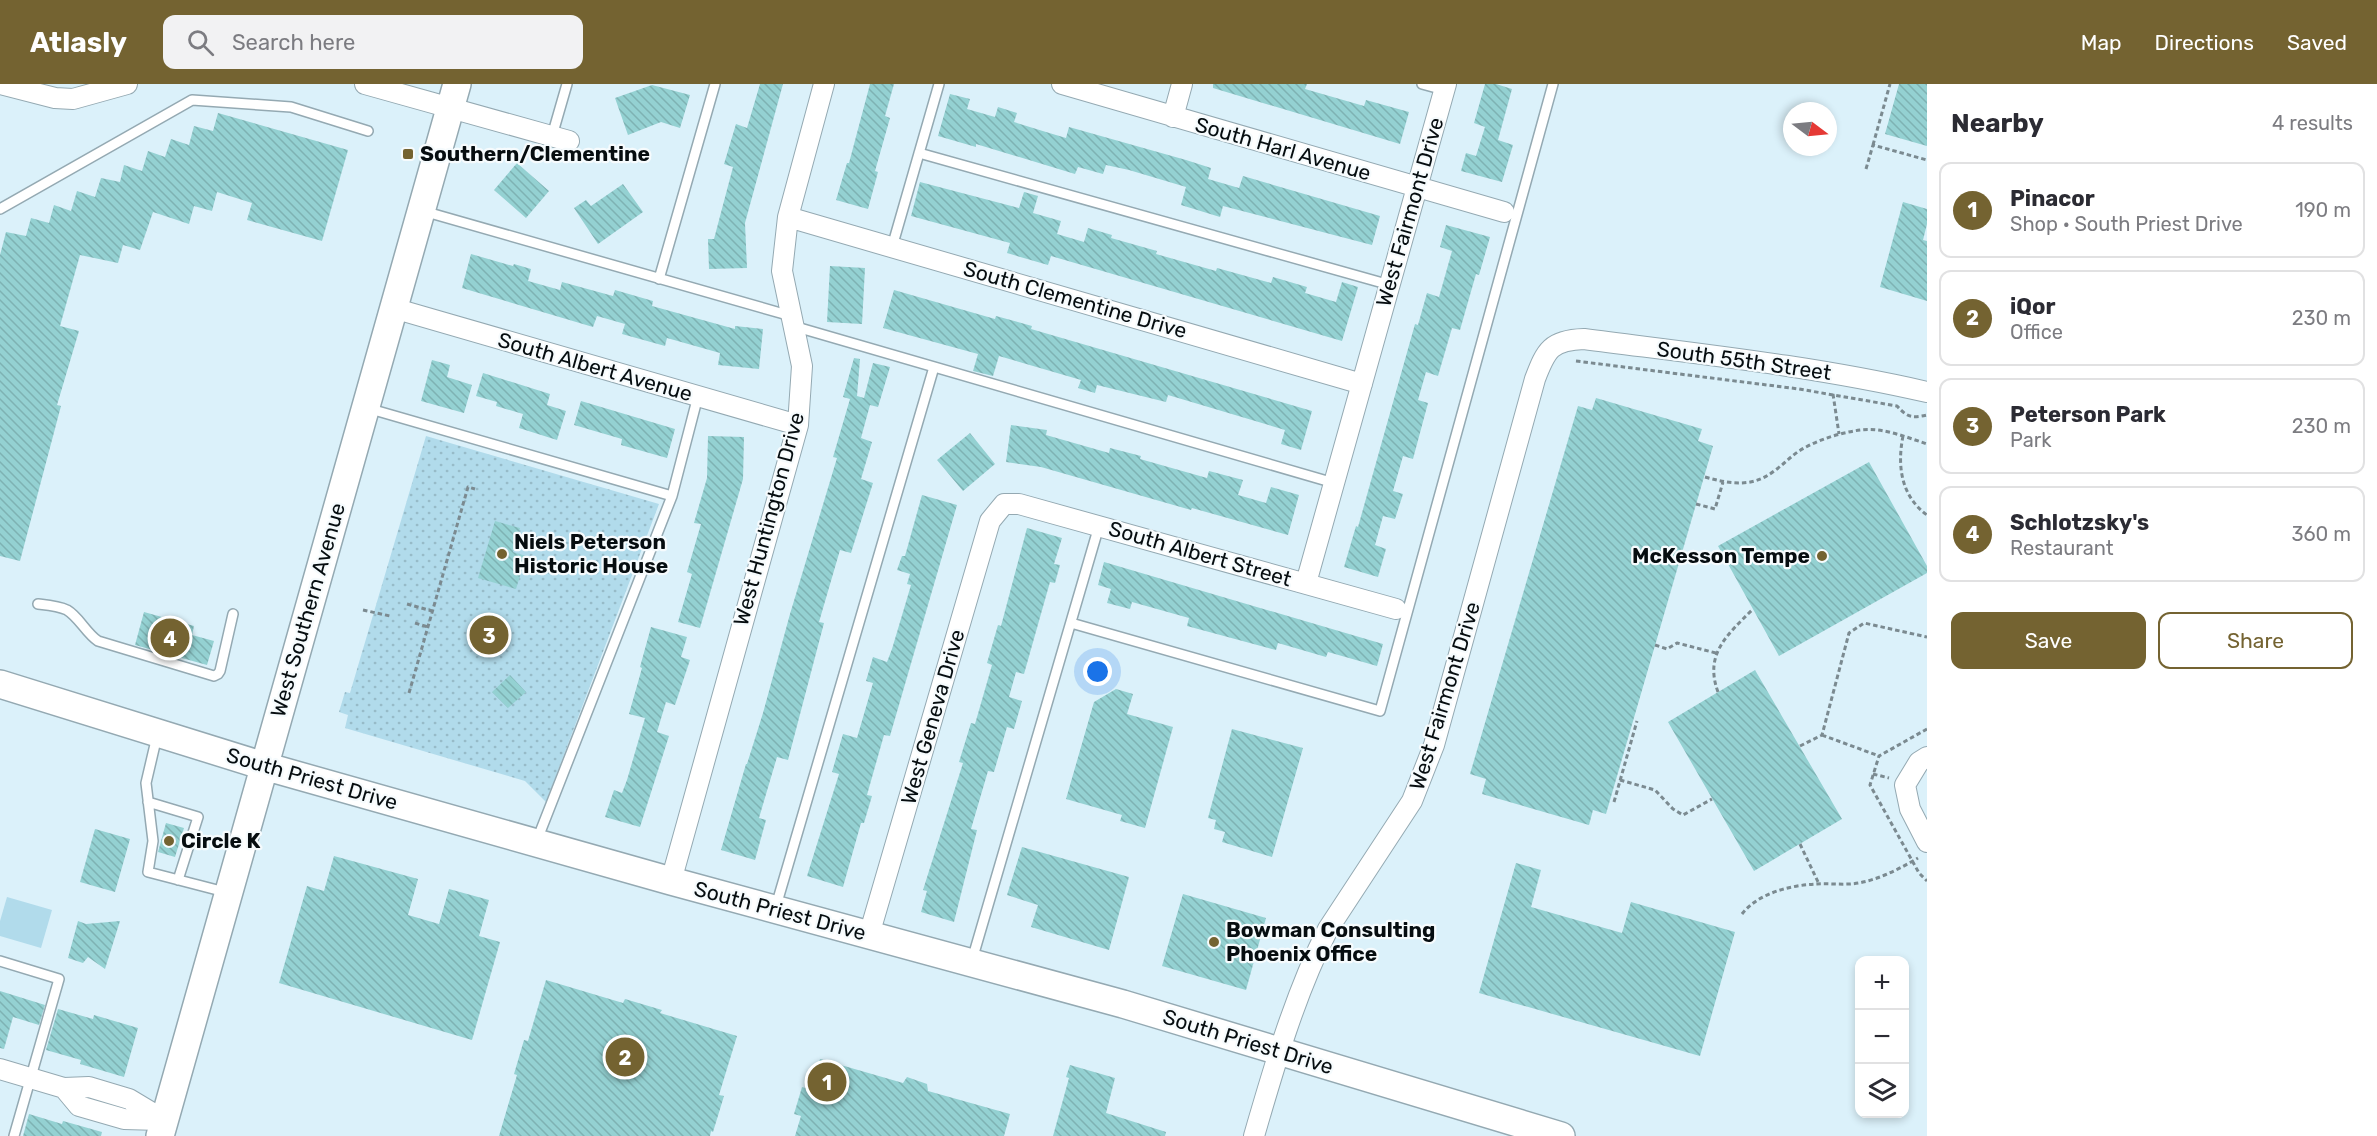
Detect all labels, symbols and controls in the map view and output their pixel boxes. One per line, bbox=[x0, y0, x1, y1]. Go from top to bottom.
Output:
search box bbox=[163, 15, 583, 69]
text: Atlasly bbox=[30, 26, 127, 59]
icon: search bbox=[184, 26, 217, 59]
text: Search here bbox=[232, 29, 355, 56]
text: Map bbox=[2081, 30, 2122, 55]
text: Directions bbox=[2155, 30, 2254, 55]
text: Saved bbox=[2287, 30, 2347, 55]
north arrow bbox=[1783, 102, 1837, 156]
text: Nearby bbox=[1951, 108, 2044, 139]
street label: South Harl Avenue bbox=[1192, 111, 1374, 186]
text: 4 results bbox=[2272, 111, 2353, 135]
street label: West Fairmont Drive bbox=[1371, 114, 1449, 309]
place label: Southern/Clementine bbox=[420, 141, 650, 166]
marker: Southern/Clementine bbox=[401, 147, 415, 161]
text: Pinacor bbox=[2010, 185, 2095, 212]
text: 1 bbox=[1968, 198, 1977, 222]
text: 190 m bbox=[2295, 198, 2351, 222]
text: Shop · South Priest Drive bbox=[2010, 212, 2243, 236]
street label: South Clementine Drive bbox=[961, 256, 1190, 343]
text: iQor bbox=[2010, 293, 2055, 320]
text: 2 bbox=[1966, 306, 1979, 330]
text: 230 m bbox=[2292, 306, 2351, 330]
text: Office bbox=[2010, 320, 2063, 344]
street label: South Albert Avenue bbox=[495, 327, 695, 406]
street label: South 55th Street bbox=[1655, 336, 1833, 385]
text: Peterson Park bbox=[2010, 401, 2166, 428]
street label: West Huntington Drive bbox=[728, 410, 809, 628]
text: 3 bbox=[1966, 414, 1979, 438]
text: 230 m bbox=[2292, 414, 2351, 438]
text: Park bbox=[2010, 428, 2052, 452]
street label: West Southern Avenue bbox=[265, 500, 350, 720]
text: Schlotzsky's bbox=[2010, 509, 2149, 536]
street label: South Albert Street bbox=[1106, 515, 1294, 592]
text: 4 bbox=[1966, 522, 1979, 546]
text: 360 m bbox=[2292, 522, 2351, 546]
place label: Niels Peterson Historic House bbox=[514, 529, 668, 578]
text: Restaurant bbox=[2010, 536, 2114, 560]
place label: McKesson Tempe bbox=[1632, 543, 1810, 568]
marker: Niels Peterson Historic House bbox=[495, 547, 509, 561]
marker: McKesson Tempe bbox=[1815, 549, 1829, 563]
street label: West Fairmont Drive bbox=[1404, 599, 1485, 793]
pin: 3 bbox=[470, 612, 508, 658]
button: Save bbox=[1951, 612, 2146, 669]
button: Share bbox=[2158, 612, 2353, 669]
pin: 4 bbox=[150, 616, 190, 660]
street label: West Geneva Drive bbox=[896, 626, 969, 807]
your location bbox=[1083, 657, 1112, 686]
street label: South Priest Drive bbox=[224, 742, 401, 815]
place label: Circle K bbox=[181, 828, 261, 853]
marker: Circle K bbox=[162, 834, 176, 848]
street label: South Priest Drive bbox=[692, 876, 869, 945]
place label: Bowman Consulting Phoenix Office bbox=[1226, 917, 1435, 966]
marker: Bowman Consulting Phoenix Office bbox=[1207, 935, 1221, 949]
map controls bbox=[1855, 956, 1909, 1118]
button: + bbox=[1855, 956, 1909, 1010]
street label: South Priest Drive bbox=[1160, 1004, 1336, 1079]
button: − bbox=[1855, 1010, 1909, 1064]
pin: 2 bbox=[606, 1034, 644, 1080]
pin: 1 bbox=[808, 1060, 846, 1104]
button: layers bbox=[1855, 1064, 1909, 1118]

